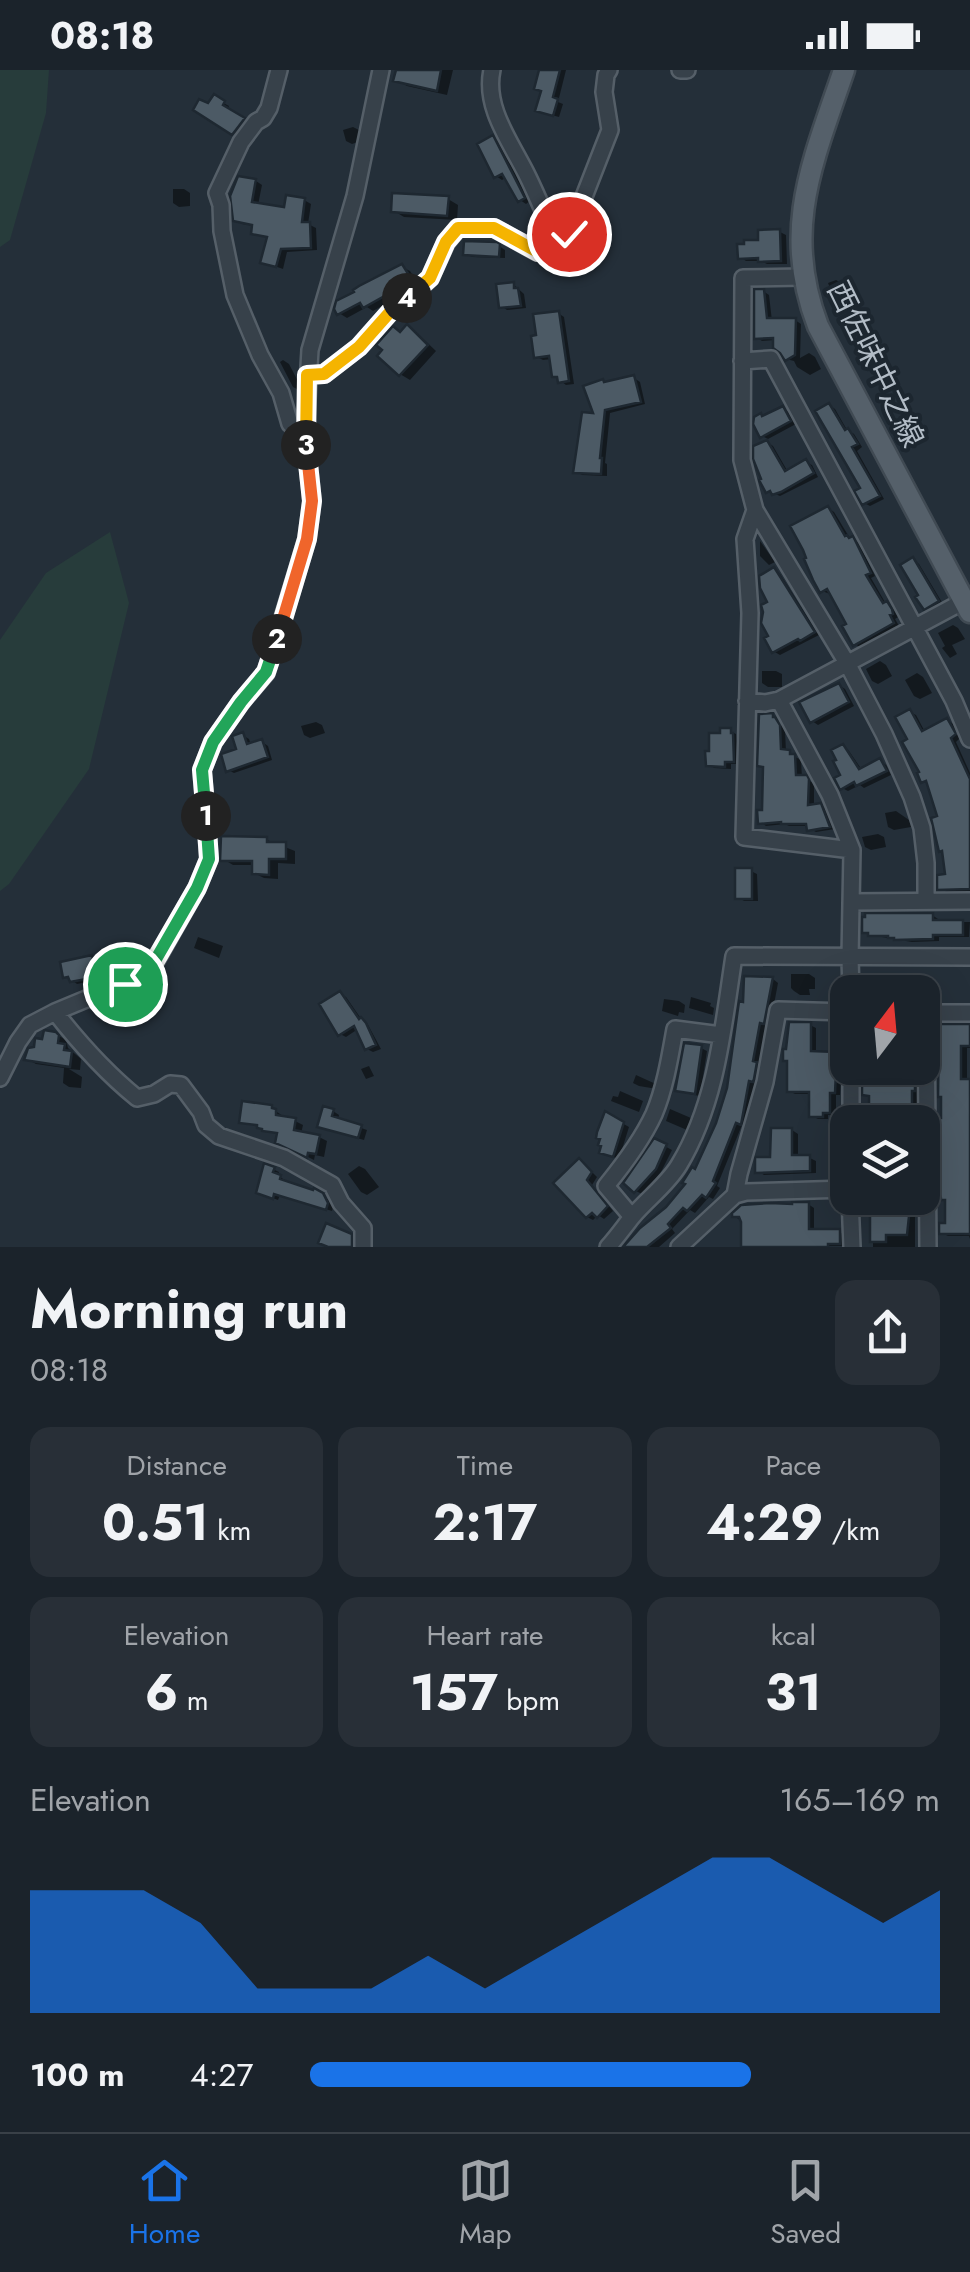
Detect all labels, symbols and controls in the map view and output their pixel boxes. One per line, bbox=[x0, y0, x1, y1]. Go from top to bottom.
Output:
text: 08:18 bbox=[50, 8, 154, 63]
pin bbox=[527, 192, 612, 277]
icon: check bbox=[542, 207, 597, 262]
pin: 4 bbox=[382, 273, 432, 323]
street label: 西佐味中之線 bbox=[817, 274, 935, 454]
text: 4 bbox=[397, 277, 417, 318]
pin: 3 bbox=[281, 420, 331, 470]
text: 3 bbox=[297, 424, 315, 465]
pin: 2 bbox=[252, 614, 302, 664]
text: 2 bbox=[268, 618, 286, 659]
pin: 1 bbox=[181, 791, 231, 841]
text: 1 bbox=[199, 795, 213, 836]
pin bbox=[83, 942, 168, 1027]
icon: arrive bbox=[98, 957, 153, 1012]
north arrow bbox=[830, 975, 940, 1085]
map controls bbox=[830, 975, 940, 1215]
button: layers bbox=[830, 1105, 940, 1215]
text: Morning run bbox=[30, 1269, 348, 1349]
button: share bbox=[835, 1280, 940, 1385]
text: 08:18 bbox=[30, 1347, 108, 1393]
text: Distance bbox=[127, 1445, 227, 1486]
text: Time bbox=[457, 1445, 513, 1486]
text: Pace bbox=[765, 1445, 821, 1486]
text: 0.51 bbox=[102, 1486, 209, 1559]
text: 2:17 bbox=[433, 1486, 537, 1559]
text: 4:29 bbox=[706, 1486, 823, 1559]
text: km bbox=[209, 1510, 251, 1551]
text: /km bbox=[823, 1510, 880, 1551]
text: Elevation bbox=[124, 1615, 229, 1656]
text: Heart rate bbox=[427, 1615, 543, 1656]
text: kcal bbox=[771, 1615, 816, 1656]
text: 6 bbox=[145, 1656, 178, 1729]
text: 157 bbox=[410, 1656, 498, 1729]
text: 31 bbox=[765, 1656, 822, 1729]
text: m bbox=[178, 1680, 209, 1721]
text: bpm bbox=[498, 1680, 560, 1721]
text: Elevation bbox=[30, 1777, 151, 1823]
text: 165–169 m bbox=[780, 1777, 940, 1823]
text: 100 m bbox=[30, 2052, 125, 2098]
text: 4:27 bbox=[190, 2052, 253, 2098]
tab: Home bbox=[129, 2153, 200, 2254]
tab: Map bbox=[458, 2153, 513, 2254]
tab: Saved bbox=[770, 2153, 841, 2254]

